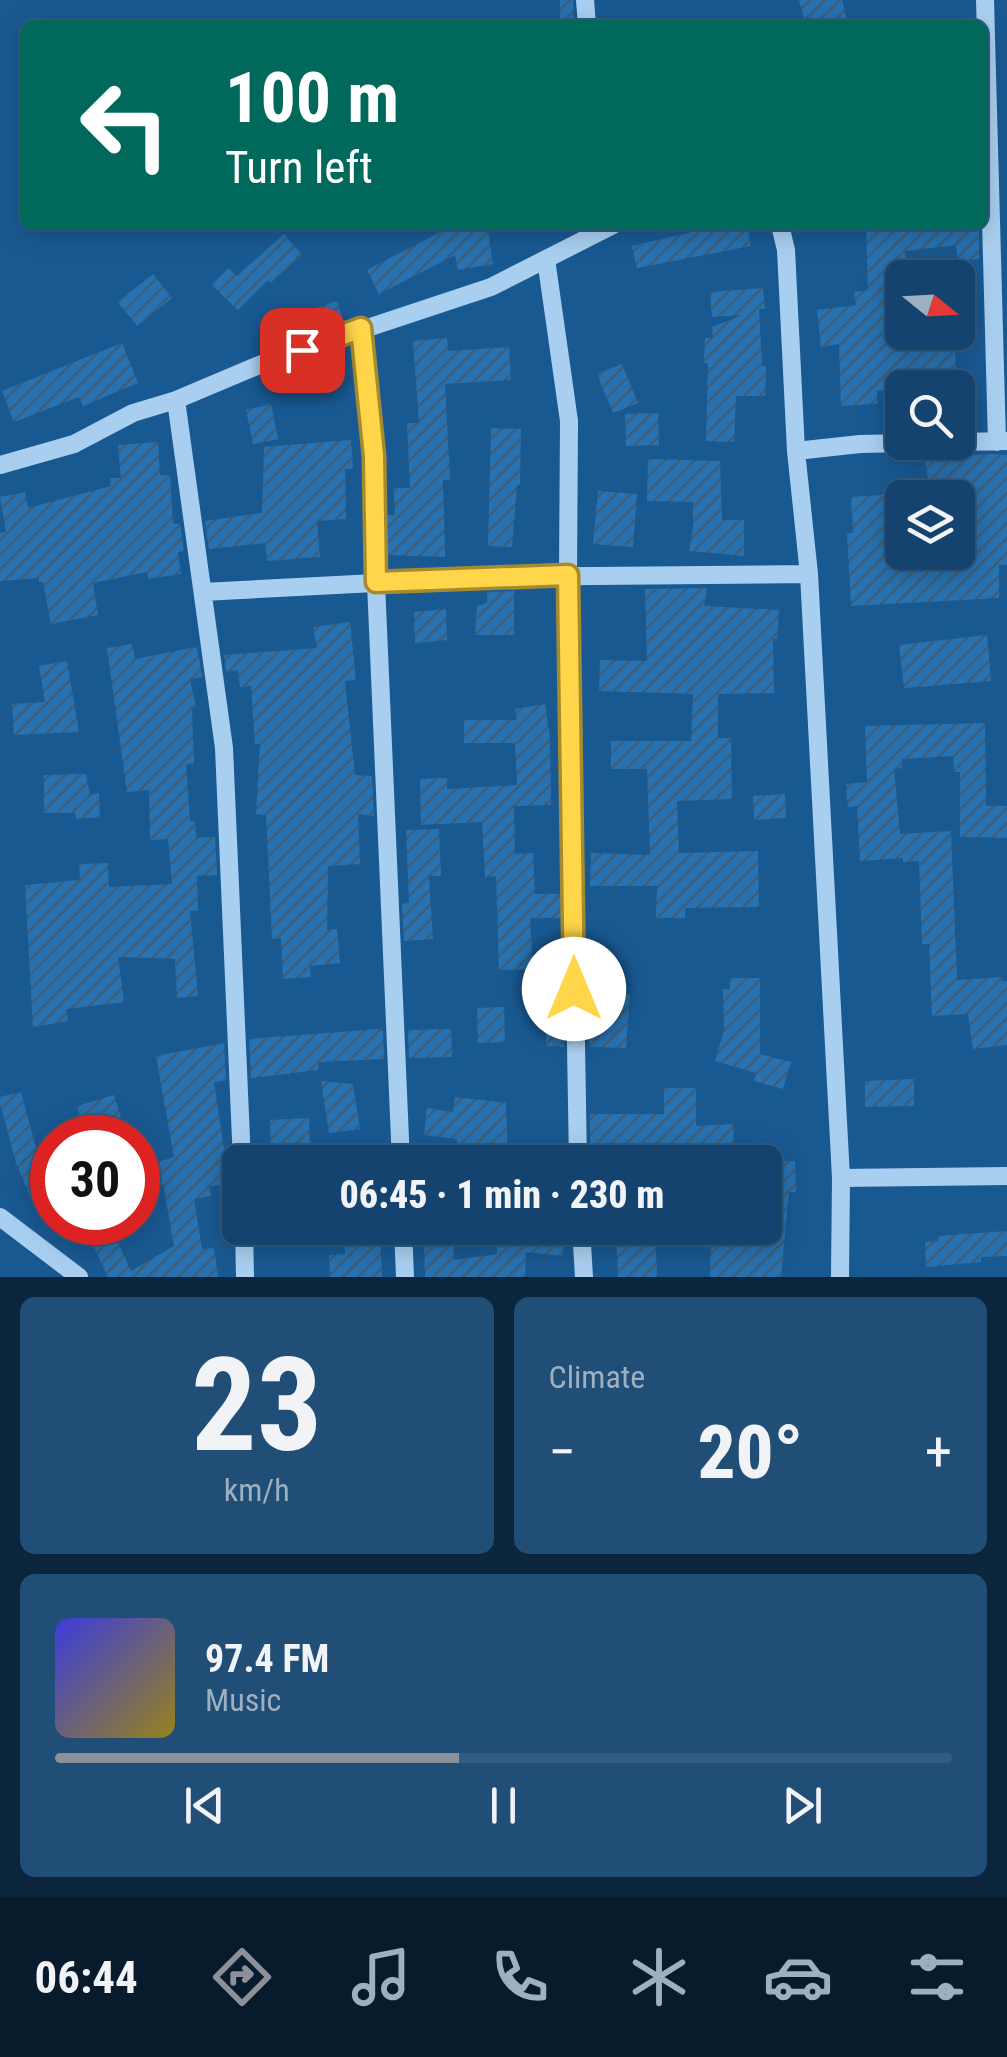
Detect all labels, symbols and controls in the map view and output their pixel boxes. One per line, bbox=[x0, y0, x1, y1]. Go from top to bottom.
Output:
text: 100 m bbox=[225, 57, 399, 139]
icon: left bbox=[60, 60, 190, 190]
text: Turn left bbox=[225, 141, 373, 194]
north arrow bbox=[885, 260, 975, 350]
map controls bbox=[885, 260, 975, 570]
pin bbox=[260, 308, 345, 393]
icon: arrive bbox=[275, 323, 330, 378]
button: search bbox=[885, 370, 975, 460]
button: layers bbox=[885, 480, 975, 570]
position arrow bbox=[522, 937, 626, 1041]
speed limit sign: 30 bbox=[30, 1115, 160, 1245]
text: 06:45 · 1 min · 230 m bbox=[340, 1173, 664, 1217]
text: 23 bbox=[191, 1329, 322, 1482]
text: Climate bbox=[549, 1358, 645, 1396]
text: 20° bbox=[697, 1408, 803, 1496]
text: − bbox=[549, 1420, 576, 1484]
text: + bbox=[925, 1420, 952, 1484]
text: km/h bbox=[224, 1471, 290, 1509]
text: 97.4 FM bbox=[205, 1637, 329, 1681]
text: Music bbox=[205, 1681, 281, 1719]
icon: previous bbox=[177, 1778, 232, 1833]
icon: pause bbox=[476, 1778, 531, 1833]
icon: next bbox=[775, 1778, 830, 1833]
icon: directions bbox=[207, 1942, 277, 2012]
icon: music bbox=[346, 1942, 416, 2012]
icon: phone bbox=[485, 1942, 555, 2012]
icon: climate bbox=[624, 1942, 694, 2012]
icon: car bbox=[763, 1942, 833, 2012]
icon: filters bbox=[902, 1942, 972, 2012]
text: 06:44 bbox=[35, 1951, 138, 2004]

